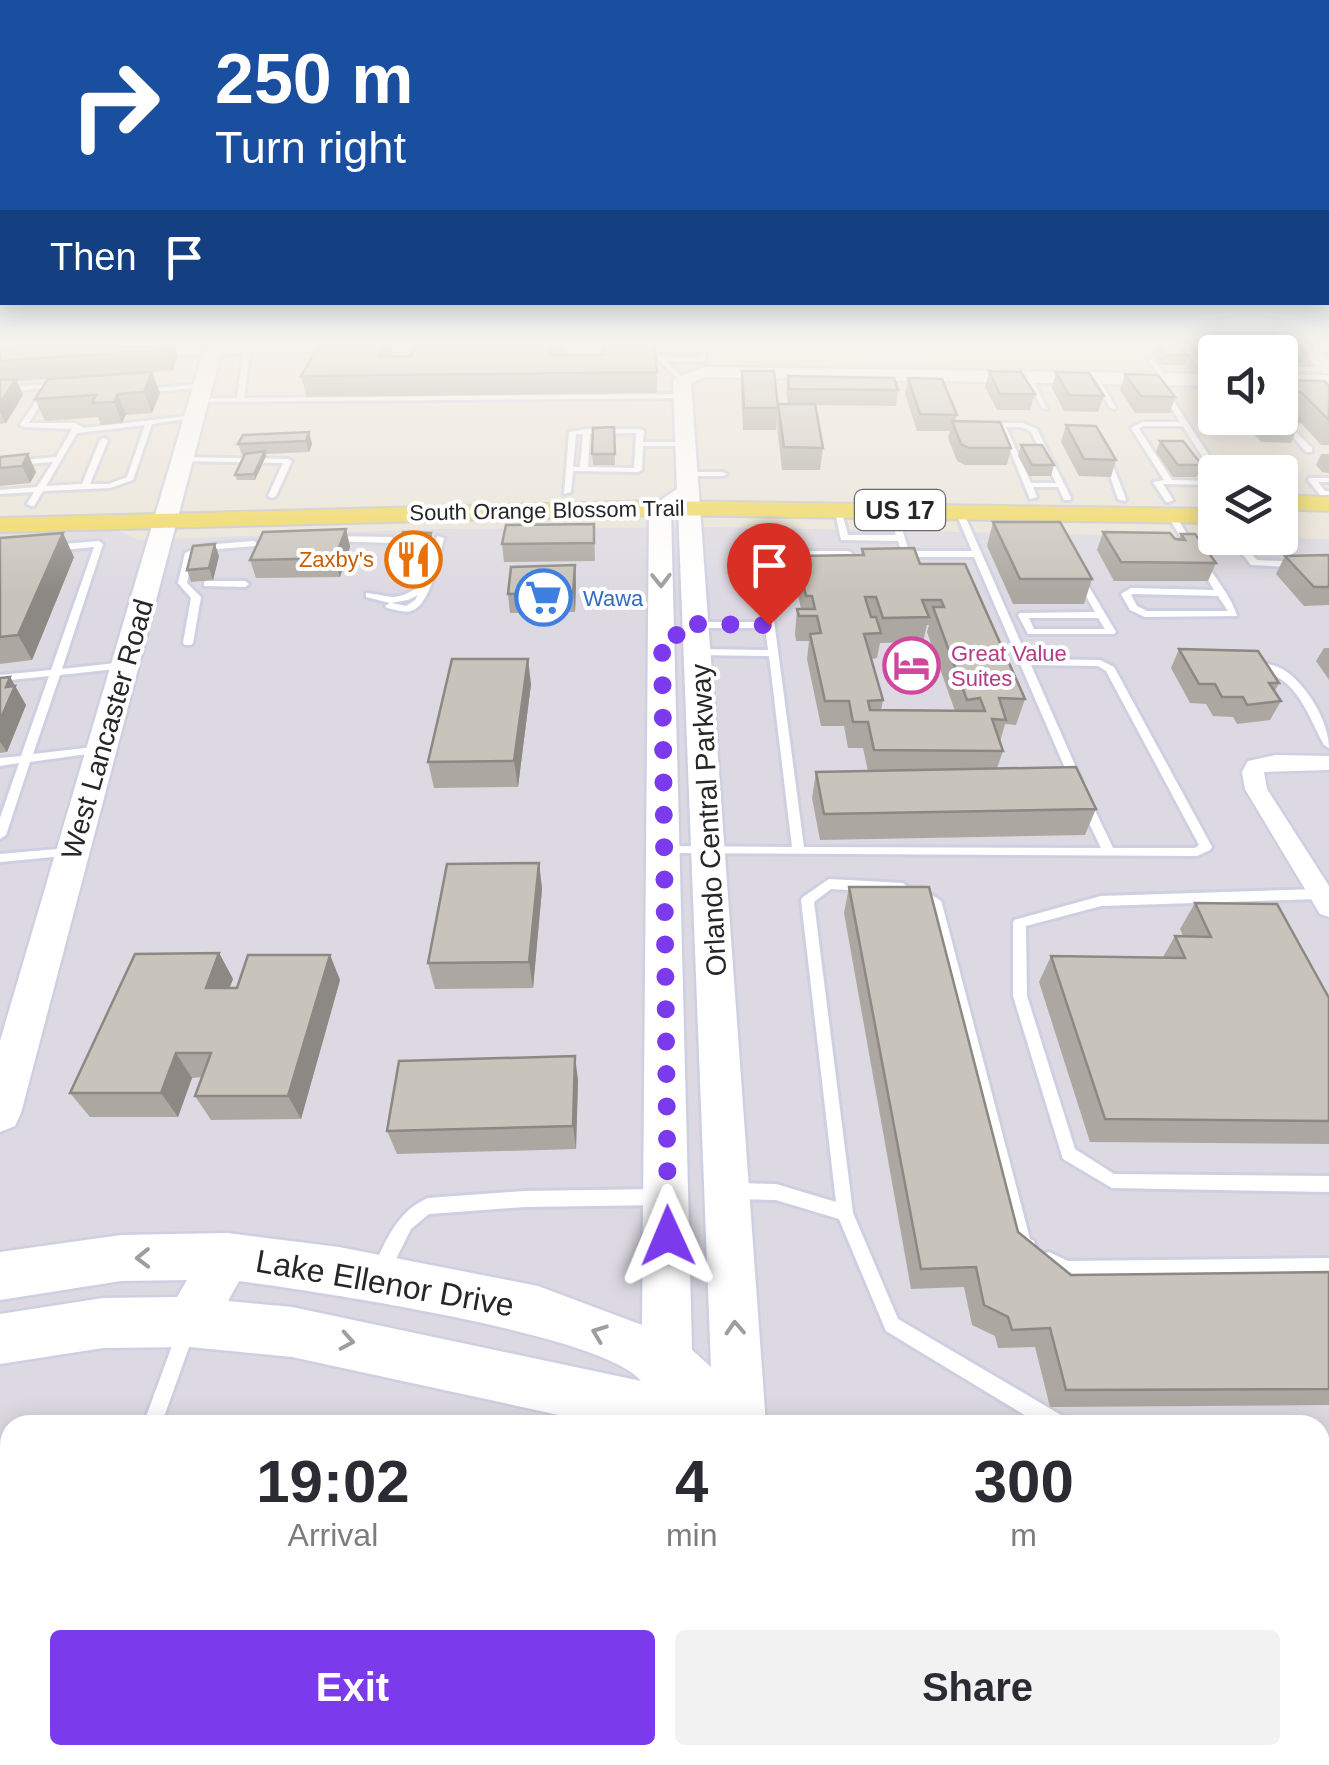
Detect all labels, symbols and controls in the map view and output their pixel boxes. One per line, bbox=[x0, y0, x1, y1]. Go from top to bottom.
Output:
icon: right bbox=[50, 40, 180, 170]
text: 250 m bbox=[215, 40, 413, 118]
text: Turn right bbox=[215, 122, 406, 173]
icon: arrive bbox=[157, 230, 212, 285]
text: Then bbox=[50, 236, 137, 278]
map controls bbox=[1198, 335, 1298, 555]
button: sound bbox=[1198, 335, 1298, 435]
button: layers bbox=[1198, 455, 1298, 555]
road number: US 17 bbox=[855, 490, 945, 530]
street label: South Orange Blossom Trail bbox=[409, 496, 685, 525]
pin bbox=[727, 523, 812, 626]
restaurant icon: Zaxby's bbox=[383, 529, 443, 589]
icon: arrive bbox=[742, 538, 797, 593]
place label: Zaxby's bbox=[299, 547, 374, 572]
supermarket icon: Wawa bbox=[514, 568, 574, 628]
one-way arrow bbox=[650, 572, 672, 588]
place label: Wawa bbox=[583, 586, 644, 611]
street label: West Lancaster Road bbox=[56, 596, 159, 863]
hotel icon: Great Value Suites bbox=[882, 636, 942, 696]
place label: Great Value Suites bbox=[951, 641, 1067, 691]
street label: Orlando Central Parkway bbox=[685, 663, 732, 977]
position arrow bbox=[616, 1184, 720, 1288]
street label: Lake Ellenor Drive bbox=[253, 1243, 517, 1323]
one-way arrow bbox=[135, 1247, 151, 1268]
one-way arrow bbox=[725, 1319, 746, 1335]
one-way arrow bbox=[592, 1325, 609, 1345]
one-way arrow bbox=[338, 1330, 355, 1351]
text: 19:02 bbox=[256, 1448, 410, 1515]
text: 4 bbox=[675, 1448, 708, 1515]
text: 300 bbox=[974, 1448, 1074, 1515]
text: Arrival bbox=[288, 1517, 378, 1553]
text: min bbox=[666, 1517, 717, 1553]
text: m bbox=[1010, 1517, 1037, 1553]
button: Exit bbox=[50, 1630, 655, 1745]
button: Share bbox=[675, 1630, 1280, 1745]

